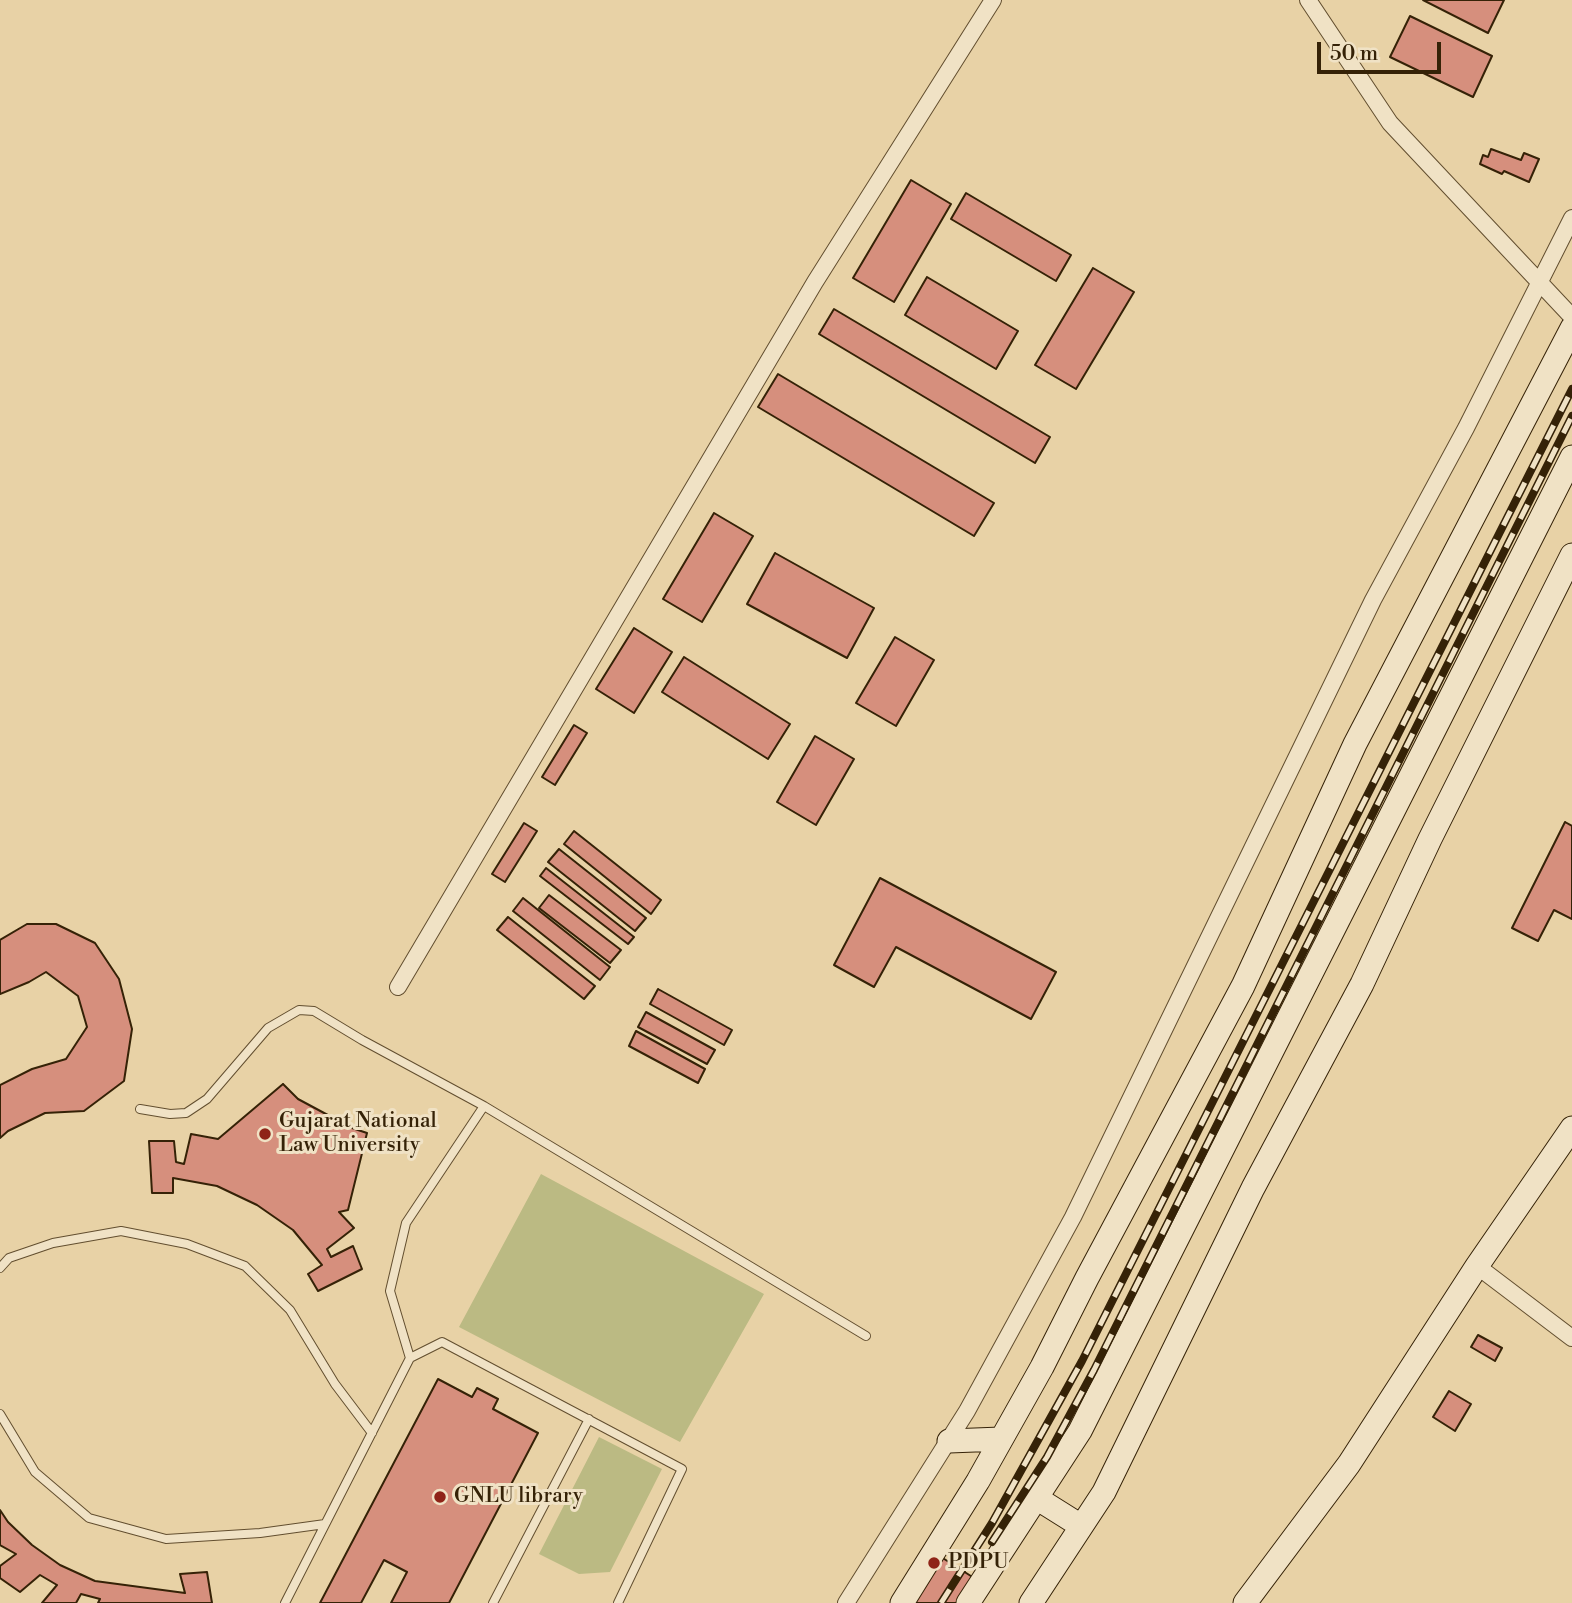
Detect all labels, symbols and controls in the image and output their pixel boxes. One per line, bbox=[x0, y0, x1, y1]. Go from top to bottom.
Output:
scale bar bbox=[1320, 28, 1444, 72]
text: 50 m bbox=[1330, 41, 1378, 67]
place label: Gujarat National Law University bbox=[279, 1109, 437, 1159]
marker: Gujarat National Law University bbox=[257, 1126, 273, 1142]
place label: GNLU library bbox=[454, 1484, 583, 1510]
marker: GNLU library bbox=[432, 1489, 448, 1505]
place label: PDPU bbox=[948, 1550, 1009, 1576]
marker: PDPU bbox=[926, 1555, 942, 1571]

